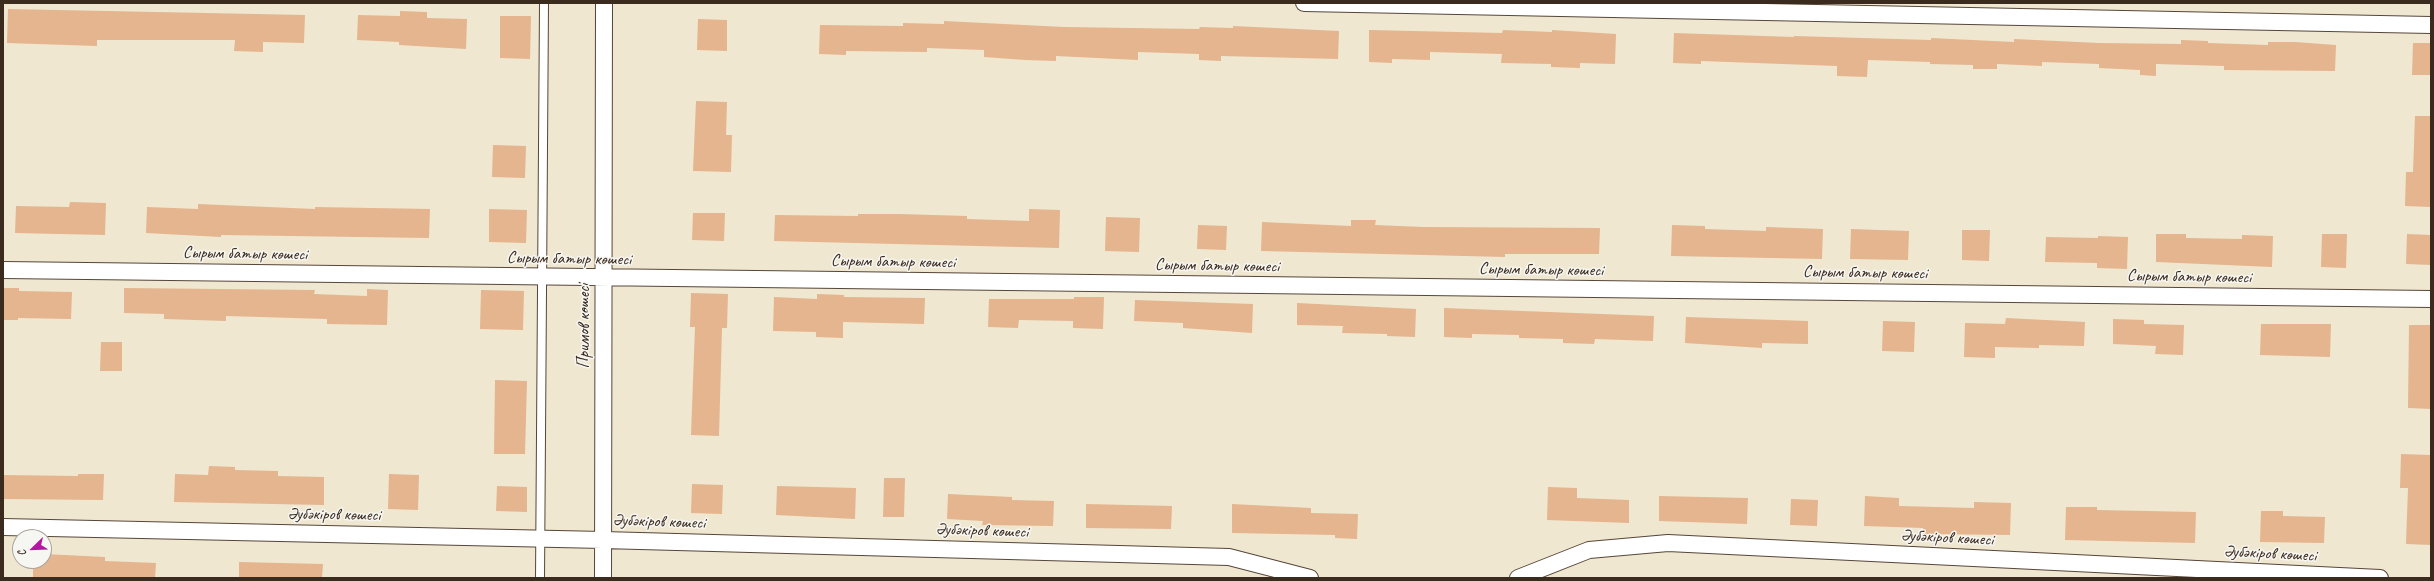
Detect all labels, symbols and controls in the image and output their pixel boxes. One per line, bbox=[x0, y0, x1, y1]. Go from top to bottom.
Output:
street label: Сырым батыр көшесі bbox=[183, 243, 307, 265]
street label: Сырым батыр көшесі bbox=[507, 248, 631, 270]
street label: Сырым батыр көшесі bbox=[831, 251, 955, 273]
street label: Сырым батыр көшесі bbox=[1155, 255, 1279, 277]
street label: Сырым батыр көшесі bbox=[1479, 259, 1603, 281]
street label: Сырым батыр көшесі bbox=[1803, 262, 1927, 284]
street label: Сырым батыр көшесі bbox=[2127, 266, 2251, 288]
street label: Примов көшесі bbox=[575, 284, 595, 368]
street label: Әубәкіров көшесі bbox=[287, 504, 381, 526]
street label: Әубәкіров көшесі bbox=[612, 510, 706, 534]
street label: Әубәкіров көшесі bbox=[935, 519, 1029, 543]
street label: Әубәкіров көшесі bbox=[1900, 525, 1994, 551]
north arrow bbox=[12, 529, 52, 569]
street label: Әубәкіров көшесі bbox=[2223, 541, 2317, 567]
text: С bbox=[14, 548, 29, 559]

